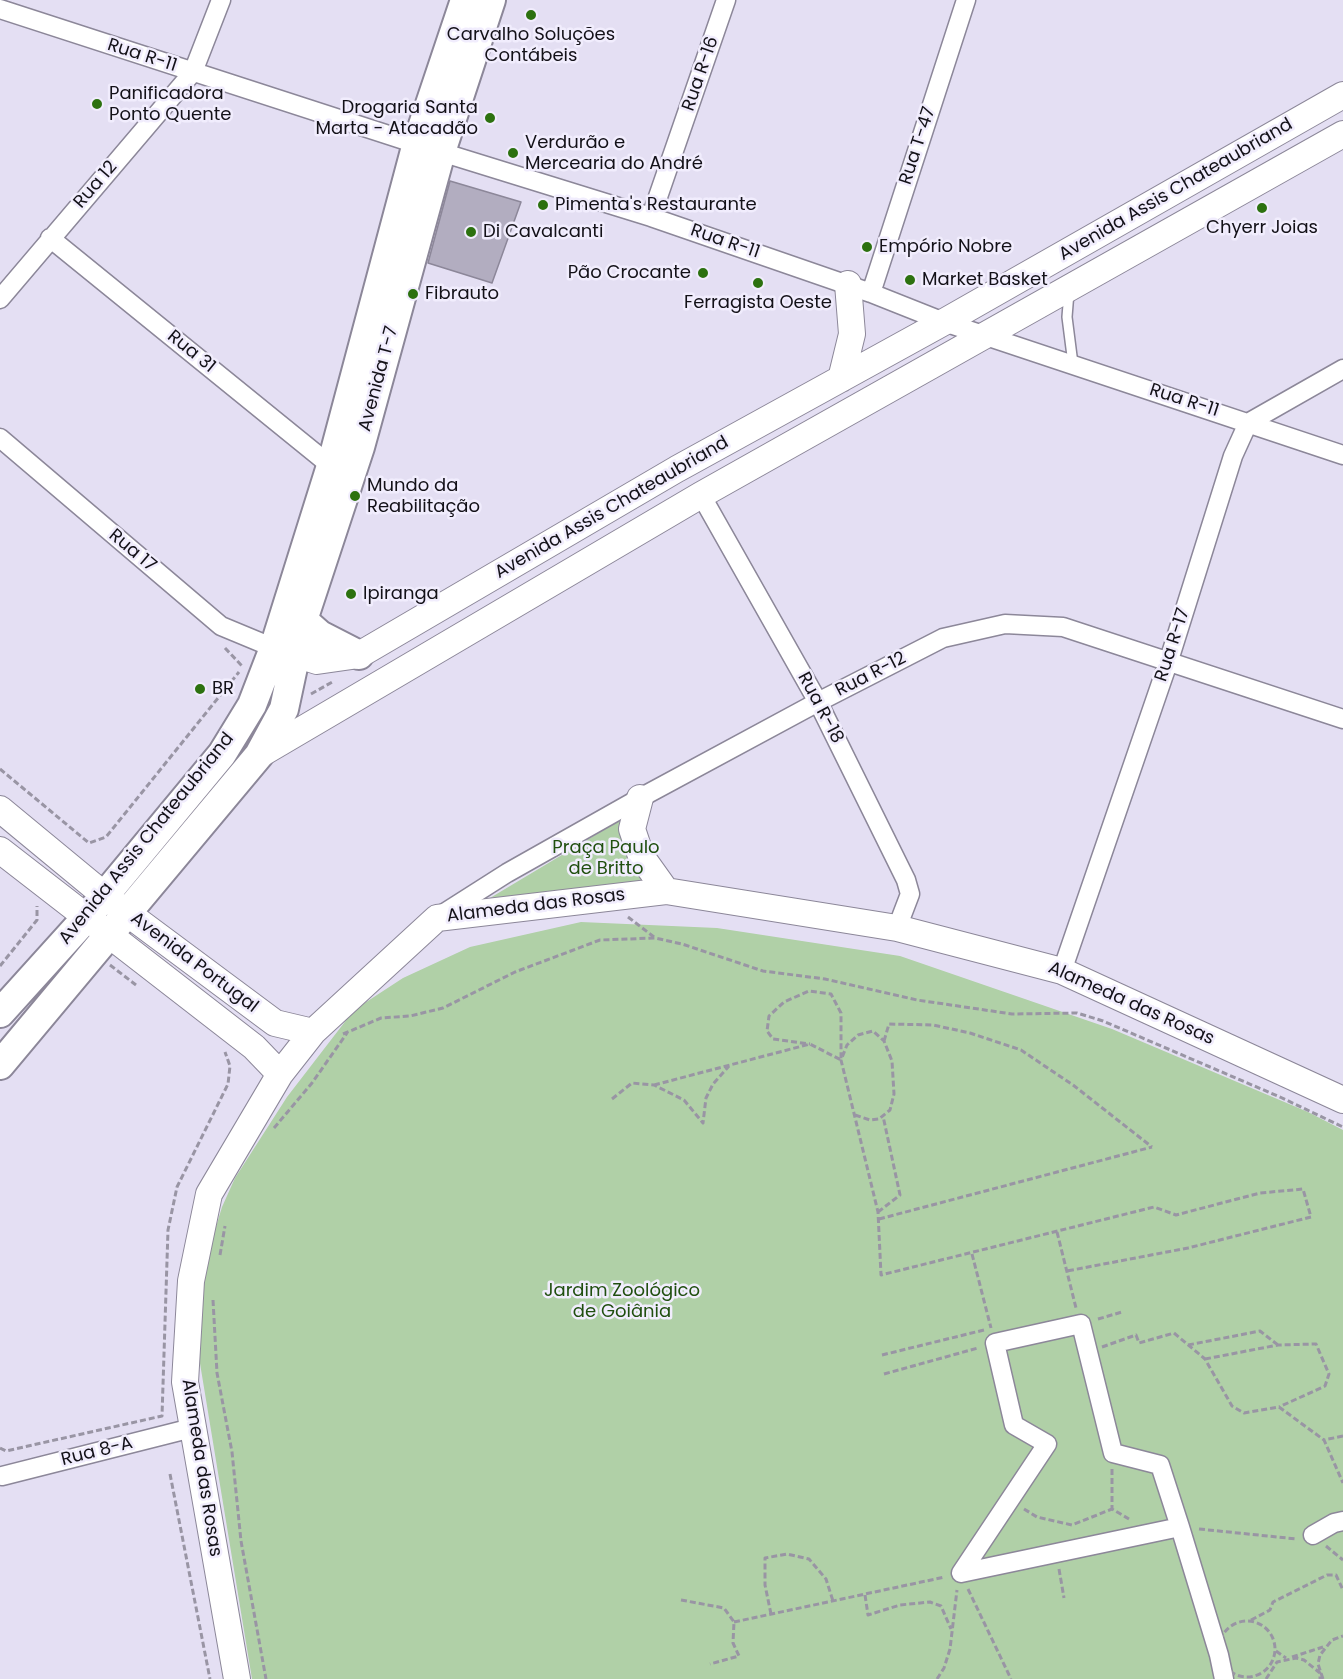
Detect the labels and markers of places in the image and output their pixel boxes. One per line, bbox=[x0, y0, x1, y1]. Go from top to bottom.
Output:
marker: Carvalho Soluções Contábeis bbox=[524, 8, 538, 22]
place label: Carvalho Soluções Contábeis bbox=[447, 24, 615, 66]
place label: Panificadora Ponto Quente bbox=[109, 83, 231, 125]
marker: Panificadora Ponto Quente bbox=[90, 97, 104, 111]
place label: Drogaria Santa Marta - Atacadão bbox=[316, 97, 478, 140]
marker: Drogaria Santa Marta - Atacadão bbox=[483, 111, 497, 125]
place label: Verdurão e Mercearia do André bbox=[525, 132, 703, 174]
marker: Verdurão e Mercearia do André bbox=[506, 146, 520, 160]
place label: Pimenta's Restaurante bbox=[555, 194, 757, 216]
marker: Pimenta's Restaurante bbox=[536, 198, 550, 212]
marker: Chyerr Joias bbox=[1255, 201, 1269, 215]
place label: Chyerr Joias bbox=[1206, 217, 1318, 239]
place label: Di Cavalcanti bbox=[483, 221, 603, 243]
marker: Di Cavalcanti bbox=[464, 225, 478, 239]
place label: Empório Nobre bbox=[879, 236, 1012, 258]
marker: Empório Nobre bbox=[860, 240, 874, 254]
place label: Pão Crocante bbox=[568, 262, 691, 284]
marker: Pão Crocante bbox=[696, 266, 710, 280]
place label: Market Basket bbox=[922, 269, 1048, 291]
marker: Market Basket bbox=[903, 273, 917, 287]
marker: Ferragista Oeste bbox=[751, 276, 765, 290]
place label: Fibrauto bbox=[425, 283, 499, 305]
marker: Fibrauto bbox=[406, 287, 420, 301]
place label: Ferragista Oeste bbox=[684, 292, 832, 314]
place label: Mundo da Reabilitação bbox=[367, 475, 480, 518]
marker: Mundo da Reabilitação bbox=[348, 489, 362, 503]
place label: Ipiranga bbox=[363, 583, 439, 605]
marker: Ipiranga bbox=[344, 587, 358, 601]
place label: BR bbox=[212, 678, 234, 700]
marker: BR bbox=[193, 682, 207, 696]

